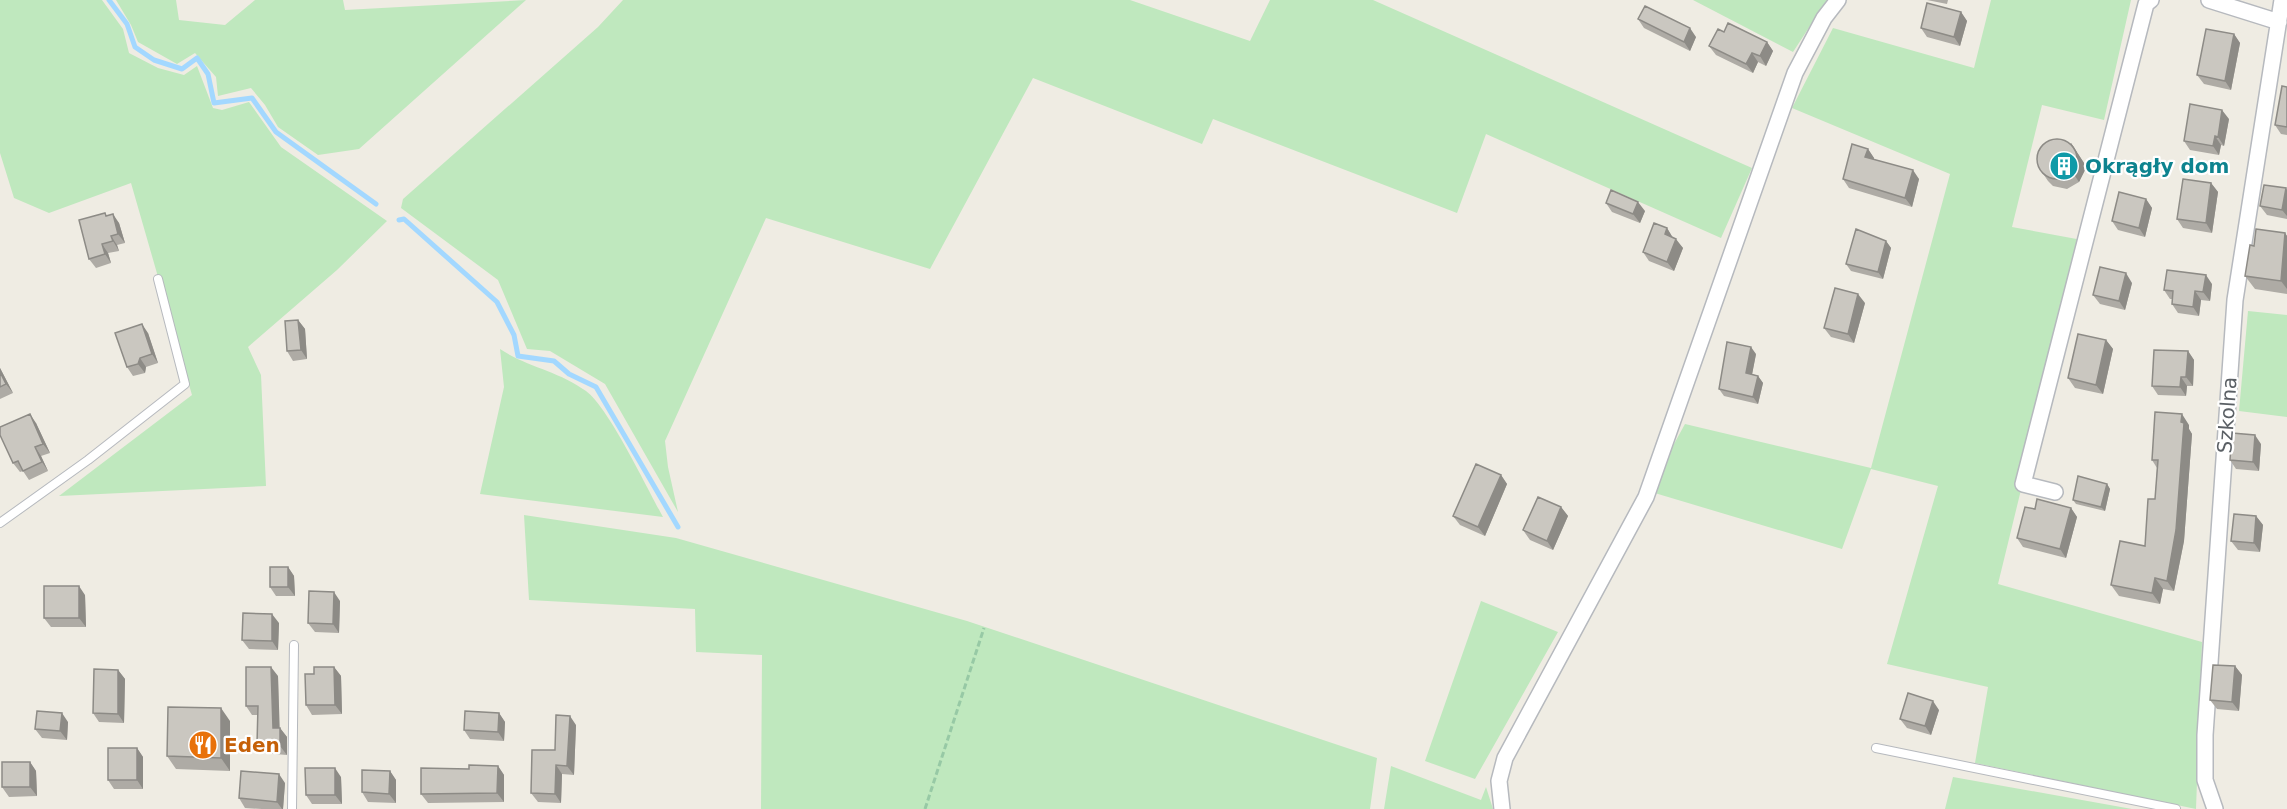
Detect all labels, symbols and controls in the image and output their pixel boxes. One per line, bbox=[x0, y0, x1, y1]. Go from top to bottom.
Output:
building icon: Okrągły dom bbox=[2048, 150, 2080, 182]
place label: Okrągły dom bbox=[2085, 154, 2229, 178]
street label: Szkolna bbox=[2212, 376, 2242, 454]
restaurant icon: Eden bbox=[187, 729, 219, 761]
place label: Eden bbox=[224, 733, 280, 757]

